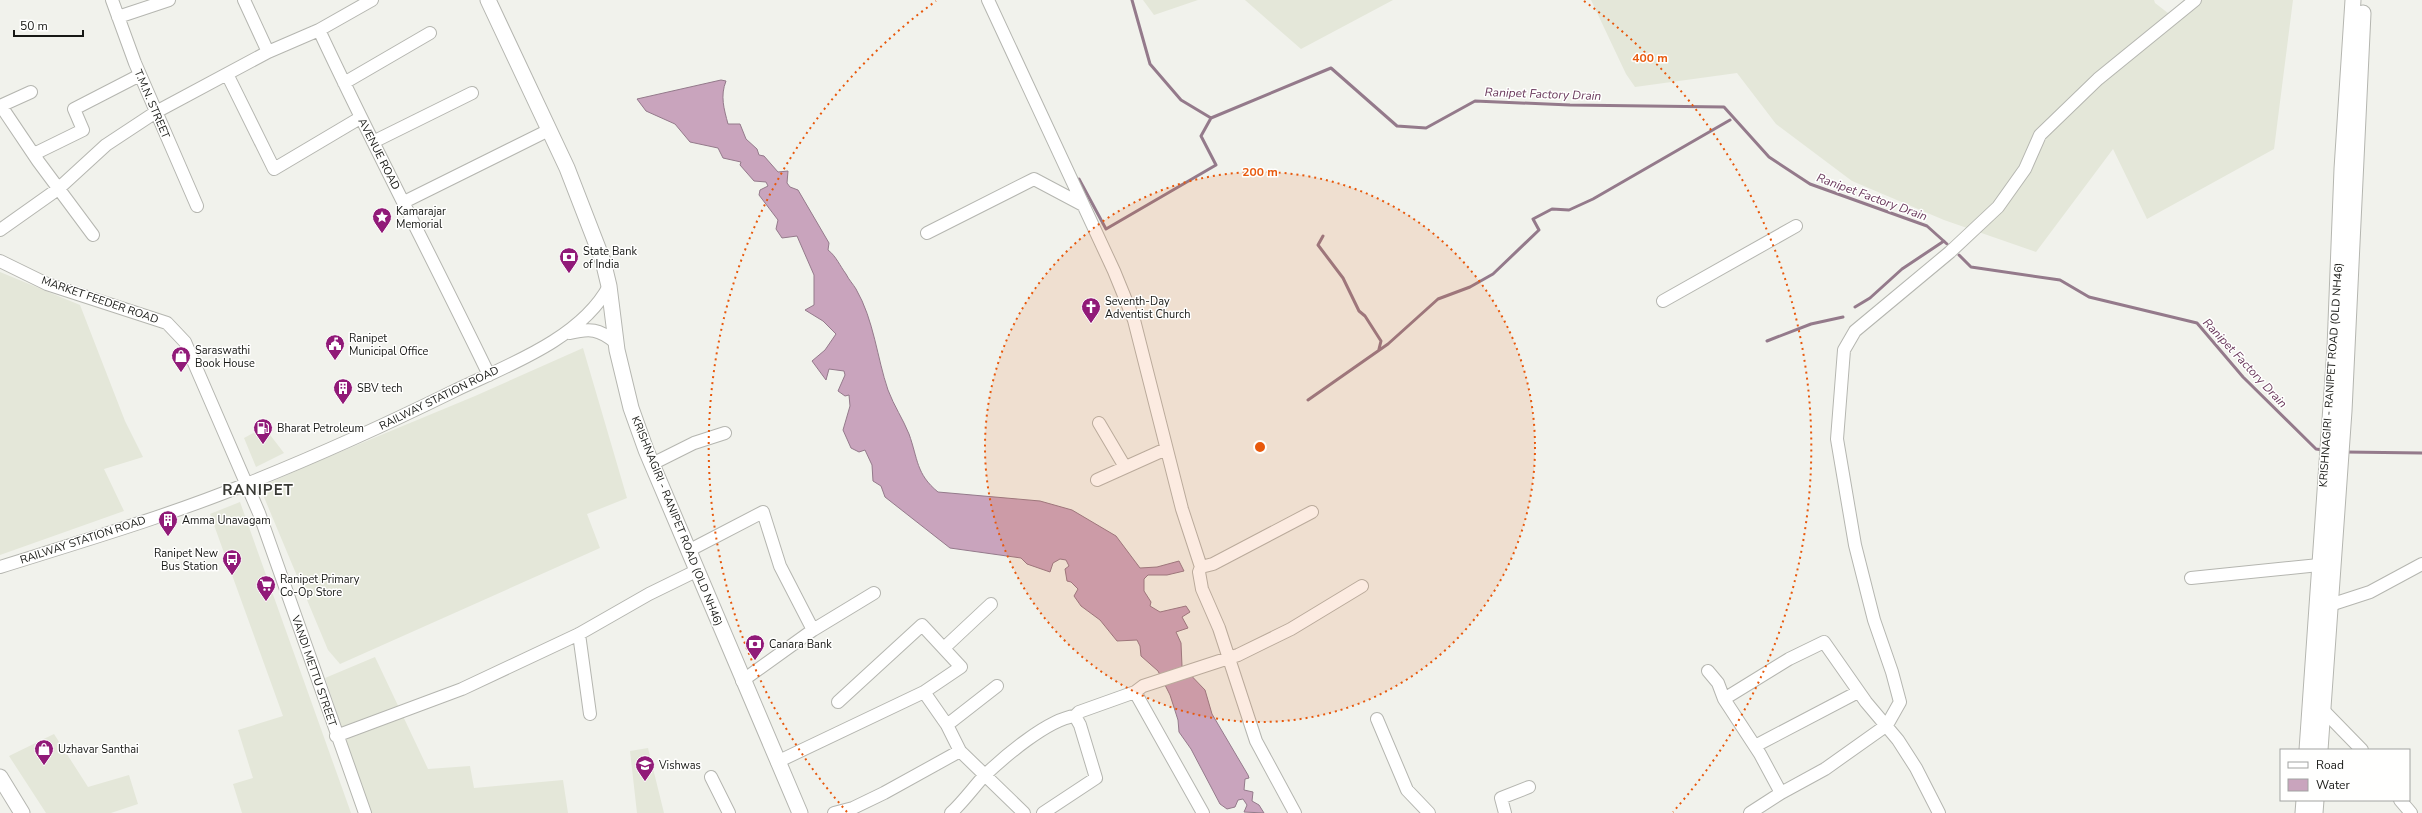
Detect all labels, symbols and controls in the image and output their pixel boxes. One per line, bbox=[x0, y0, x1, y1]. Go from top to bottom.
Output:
scale bar bbox=[14, 12, 83, 38]
text: 50 m bbox=[20, 18, 48, 34]
text: 400 m bbox=[1632, 50, 1668, 66]
street label: T.M.N. STREET bbox=[131, 67, 173, 141]
water label: Ranipet Factory Drain bbox=[1484, 84, 1602, 104]
street label: AVENUE ROAD bbox=[354, 116, 404, 192]
text: 200 m bbox=[1242, 164, 1278, 180]
water label: Ranipet Factory Drain bbox=[1814, 170, 1930, 225]
place label: Kamarajar Memorial bbox=[396, 204, 446, 232]
place icon: Kamarajar Memorial bbox=[371, 206, 393, 234]
place label: State Bank of India bbox=[583, 244, 637, 272]
bank icon: State Bank of India bbox=[558, 246, 580, 274]
street label: KRISHNAGIRI - RANIPET ROAD (OLD NH46) bbox=[2316, 262, 2346, 488]
street label: MARKET FEEDER ROAD bbox=[40, 273, 160, 327]
place label: Seventh-Day Adventist Church bbox=[1105, 294, 1190, 322]
church icon: Seventh-Day Adventist Church bbox=[1080, 296, 1102, 324]
water label: Ranipet Factory Drain bbox=[2199, 315, 2291, 411]
place label: Ranipet Municipal Office bbox=[349, 331, 428, 359]
public building icon: Ranipet Municipal Office bbox=[324, 333, 346, 361]
place label: Saraswathi Book House bbox=[195, 343, 255, 371]
shop icon: Saraswathi Book House bbox=[170, 345, 192, 373]
street label: RAILWAY STATION ROAD bbox=[377, 362, 501, 434]
building icon: SBV tech bbox=[332, 377, 354, 405]
place label: SBV tech bbox=[357, 381, 403, 396]
street label: KRISHNAGIRI - RANIPET ROAD (OLD NH46) bbox=[628, 414, 726, 628]
fuel station icon: Bharat Petroleum bbox=[252, 417, 274, 445]
place label: Bharat Petroleum bbox=[277, 421, 364, 436]
centre of rings bbox=[1253, 440, 1267, 454]
district label: RANIPET bbox=[222, 480, 294, 500]
building icon: Amma Unavagam bbox=[157, 509, 179, 537]
street label: RAILWAY STATION ROAD bbox=[18, 513, 148, 567]
place label: Amma Unavagam bbox=[182, 513, 271, 528]
place label: Ranipet New Bus Station bbox=[154, 546, 218, 574]
bus stop icon: Ranipet New Bus Station bbox=[221, 548, 243, 576]
place label: Ranipet Primary Co-Op Store bbox=[280, 572, 360, 600]
supermarket icon: Ranipet Primary Co-Op Store bbox=[255, 574, 277, 602]
street label: VANDI METTU STREET bbox=[288, 612, 340, 729]
bank icon: Canara Bank bbox=[744, 633, 766, 661]
place label: Canara Bank bbox=[769, 637, 832, 652]
shop icon: Uzhavar Santhai bbox=[33, 738, 55, 766]
place label: Uzhavar Santhai bbox=[58, 742, 139, 757]
legend bbox=[2280, 749, 2410, 801]
school or university icon: Vishwas bbox=[634, 754, 656, 782]
text: Road bbox=[2316, 757, 2344, 773]
place label: Vishwas bbox=[658, 758, 701, 773]
text: Water bbox=[2316, 777, 2350, 793]

